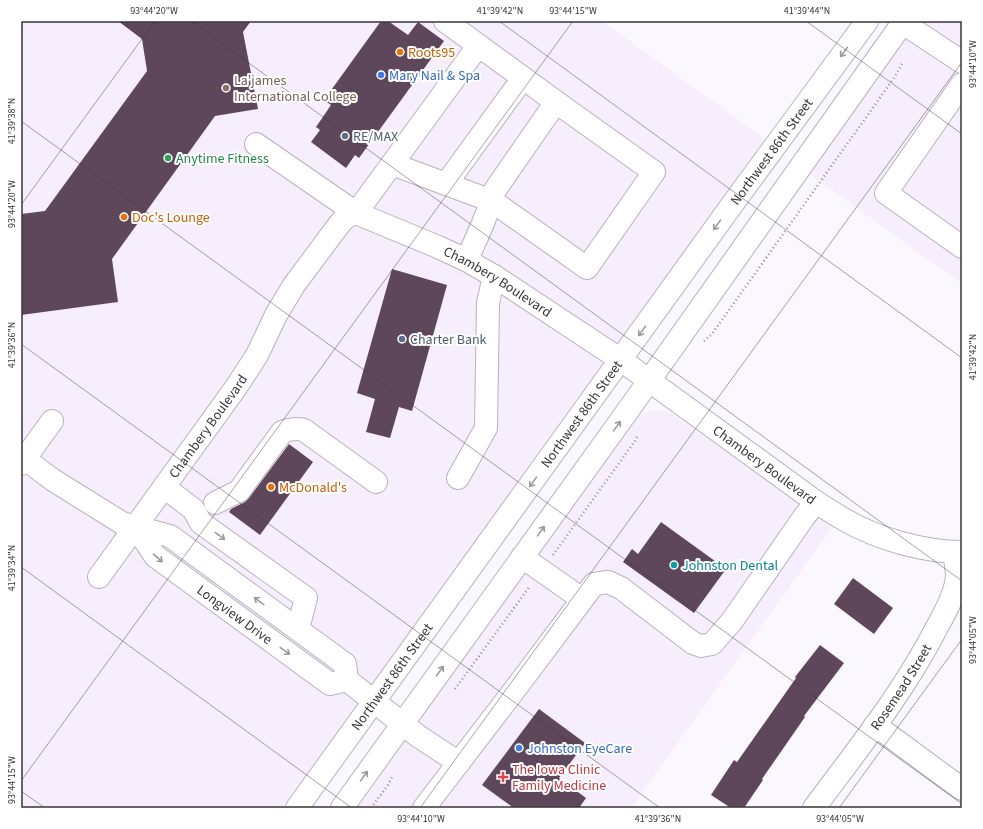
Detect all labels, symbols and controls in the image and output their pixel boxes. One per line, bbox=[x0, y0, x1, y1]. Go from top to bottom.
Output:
text: 93°44'20"W bbox=[130, 4, 178, 18]
text: 41°39'42"N bbox=[477, 4, 523, 18]
text: 93°44'15"W bbox=[549, 4, 597, 18]
text: 41°39'44"N bbox=[784, 4, 830, 18]
text: 93°44'10"W bbox=[966, 40, 980, 88]
place label: Roots95 bbox=[408, 43, 455, 63]
marker: Roots95 bbox=[395, 47, 405, 57]
one-way arrow bbox=[839, 47, 848, 58]
place label: Mary Nail & Spa bbox=[389, 66, 480, 86]
marker: Mary Nail & Spa bbox=[376, 70, 386, 80]
place label: La'james International College bbox=[234, 71, 356, 107]
marker: La'james International College bbox=[221, 83, 231, 93]
street label: Northwest 86th Street bbox=[726, 94, 818, 210]
text: 41°39'38"N bbox=[5, 98, 19, 144]
place label: RE/MAX bbox=[353, 127, 398, 147]
marker: RE/MAX bbox=[340, 131, 350, 141]
place label: Anytime Fitness bbox=[176, 149, 269, 169]
marker: Anytime Fitness bbox=[163, 153, 173, 163]
text: 93°44'20"W bbox=[5, 180, 19, 228]
place label: Doc's Lounge bbox=[132, 208, 210, 228]
marker: Doc's Lounge bbox=[119, 212, 129, 222]
one-way arrow bbox=[713, 220, 722, 231]
street label: Chambery Boulevard bbox=[440, 242, 555, 323]
text: 41°39'36"N bbox=[5, 322, 19, 368]
one-way arrow bbox=[637, 325, 646, 336]
place label: Charter Bank bbox=[410, 330, 487, 350]
marker: Charter Bank bbox=[397, 334, 407, 344]
text: 41°39'42"N bbox=[966, 334, 980, 380]
street label: Northwest 86th Street bbox=[536, 356, 628, 472]
street label: Chambery Boulevard bbox=[164, 371, 253, 483]
one-way arrow bbox=[613, 420, 621, 431]
street label: Chambery Boulevard bbox=[708, 421, 820, 510]
one-way arrow bbox=[529, 476, 537, 487]
place label: McDonald's bbox=[279, 478, 347, 498]
marker: McDonald's bbox=[266, 482, 276, 492]
one-way arrow bbox=[537, 526, 545, 537]
one-way arrow bbox=[214, 532, 225, 540]
text: 41°39'34"N bbox=[5, 545, 19, 591]
one-way arrow bbox=[153, 553, 163, 562]
place label: Johnston Dental bbox=[682, 556, 778, 576]
marker: Johnston Dental bbox=[669, 560, 679, 570]
street label: Longview Drive bbox=[192, 581, 276, 650]
one-way arrow bbox=[253, 597, 264, 605]
text: 93°44'05"W bbox=[966, 616, 980, 664]
street label: Northwest 86th Street bbox=[347, 619, 438, 735]
street label: Rosemead Street bbox=[866, 640, 937, 735]
one-way arrow bbox=[279, 647, 290, 656]
one-way arrow bbox=[436, 665, 444, 676]
place label: Johnston EyeCare bbox=[527, 739, 632, 759]
marker: Johnston EyeCare bbox=[514, 743, 524, 753]
text: 93°44'15"W bbox=[5, 756, 19, 804]
place label: The Iowa Clinic Family Medicine bbox=[512, 760, 606, 796]
one-way arrow bbox=[360, 771, 368, 782]
marker: The Iowa Clinic Family Medicine bbox=[497, 771, 509, 783]
text: 93°44'10"W bbox=[397, 812, 445, 826]
text: 41°39'36"N bbox=[635, 812, 681, 826]
text: 93°44'05"W bbox=[816, 812, 864, 826]

